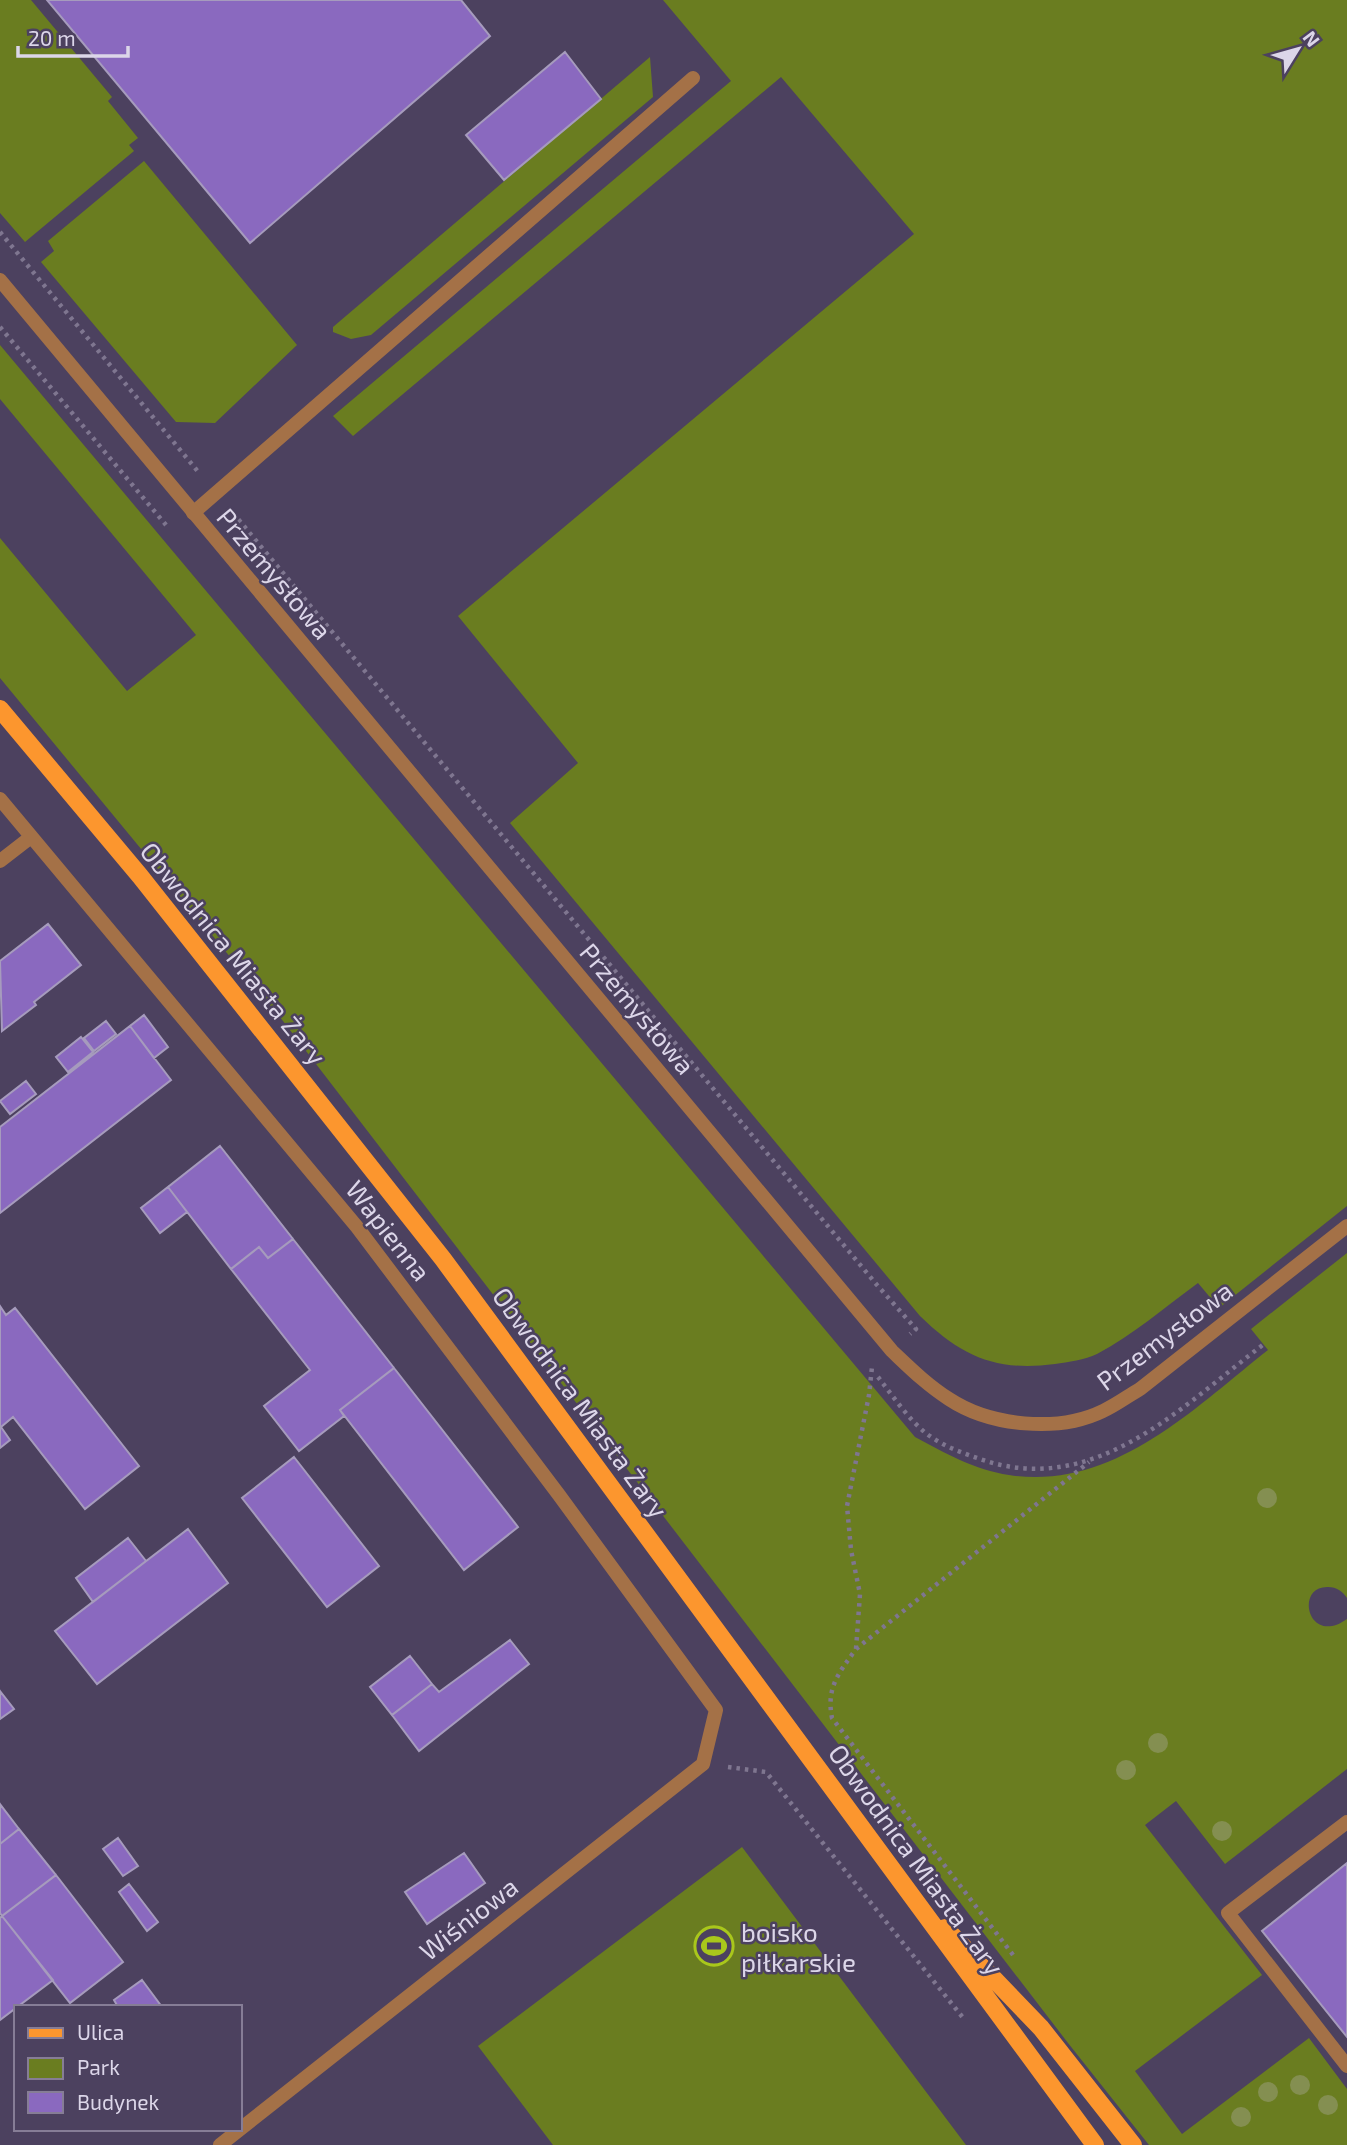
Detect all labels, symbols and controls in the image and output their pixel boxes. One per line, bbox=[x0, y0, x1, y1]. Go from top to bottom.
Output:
scale bar bbox=[18, 14, 128, 58]
north arrow bbox=[1263, 14, 1333, 84]
text: 20 m bbox=[28, 25, 76, 50]
text: N bbox=[1299, 26, 1325, 51]
street label: Przemysłowa bbox=[211, 501, 339, 645]
street label: Obwodnica Miasta Żary bbox=[135, 835, 333, 1071]
street label: Przemysłowa bbox=[574, 936, 702, 1080]
street label: Wapienna bbox=[340, 1174, 438, 1286]
street label: Przemysłowa bbox=[1090, 1274, 1238, 1396]
street label: Obwodnica Miasta Żary bbox=[487, 1281, 675, 1523]
street label: Obwodnica Miasta Żary bbox=[823, 1738, 1011, 1980]
street label: Wiśniowa bbox=[413, 1870, 523, 1966]
place label: boisko piłkarskie bbox=[741, 1916, 856, 1977]
sports icon: boisko piłkarskie bbox=[693, 1925, 735, 1967]
legend bbox=[14, 2005, 242, 2131]
text: Ulica bbox=[77, 2019, 124, 2044]
text: Park bbox=[77, 2054, 120, 2079]
text: Budynek bbox=[77, 2089, 160, 2114]

